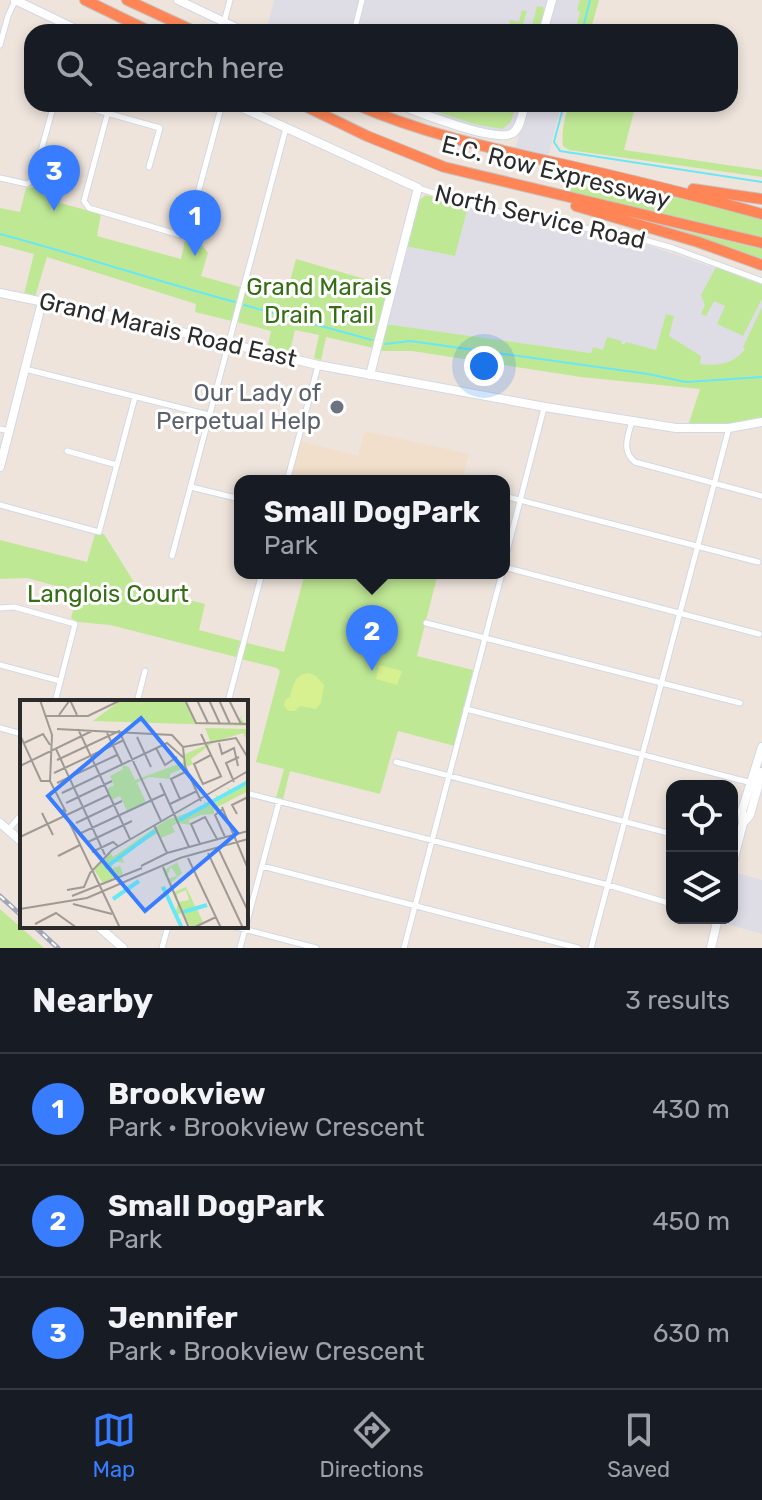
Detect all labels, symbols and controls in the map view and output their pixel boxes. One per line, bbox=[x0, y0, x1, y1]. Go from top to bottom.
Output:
search box bbox=[24, 24, 738, 112]
icon: search bbox=[52, 46, 96, 90]
text: Search here bbox=[116, 50, 284, 86]
street label: E.C. Row Expressway bbox=[439, 130, 673, 214]
pin: 3 bbox=[28, 145, 80, 211]
street label: North Service Road bbox=[432, 179, 648, 255]
pin: 1 bbox=[169, 190, 221, 256]
park label: Grand Marais Drain Trail bbox=[246, 273, 392, 329]
street label: Grand Marais Road East bbox=[36, 287, 300, 373]
your location bbox=[464, 346, 504, 386]
place label: Our Lady of Perpetual Help bbox=[156, 379, 322, 435]
marker: Our Lady of Perpetual Help bbox=[328, 398, 346, 416]
popup bbox=[234, 475, 510, 579]
text: Small DogPark bbox=[264, 494, 480, 530]
text: Park bbox=[264, 530, 318, 561]
park label: Langlois Court bbox=[27, 580, 189, 608]
pin: 2 bbox=[346, 605, 398, 671]
inset map bbox=[20, 700, 248, 928]
map controls bbox=[666, 780, 738, 924]
button: locate bbox=[666, 780, 738, 852]
button: layers bbox=[666, 852, 738, 924]
text: Nearby bbox=[32, 980, 153, 1021]
text: 3 results bbox=[625, 985, 730, 1016]
text: Brookview bbox=[108, 1076, 266, 1112]
text: 1 bbox=[52, 1094, 64, 1125]
text: 430 m bbox=[652, 1094, 730, 1125]
text: Park · Brookview Crescent bbox=[108, 1112, 424, 1143]
text: Small DogPark bbox=[108, 1188, 324, 1224]
text: 2 bbox=[50, 1206, 66, 1237]
text: 450 m bbox=[652, 1206, 730, 1237]
text: Park bbox=[108, 1224, 162, 1255]
text: Jennifer bbox=[108, 1300, 238, 1336]
text: 3 bbox=[49, 1318, 67, 1349]
text: 630 m bbox=[653, 1318, 730, 1349]
text: Park · Brookview Crescent bbox=[108, 1336, 424, 1367]
tab: Map bbox=[92, 1408, 136, 1483]
tab: Directions bbox=[319, 1408, 424, 1483]
tab: Saved bbox=[607, 1408, 670, 1483]

